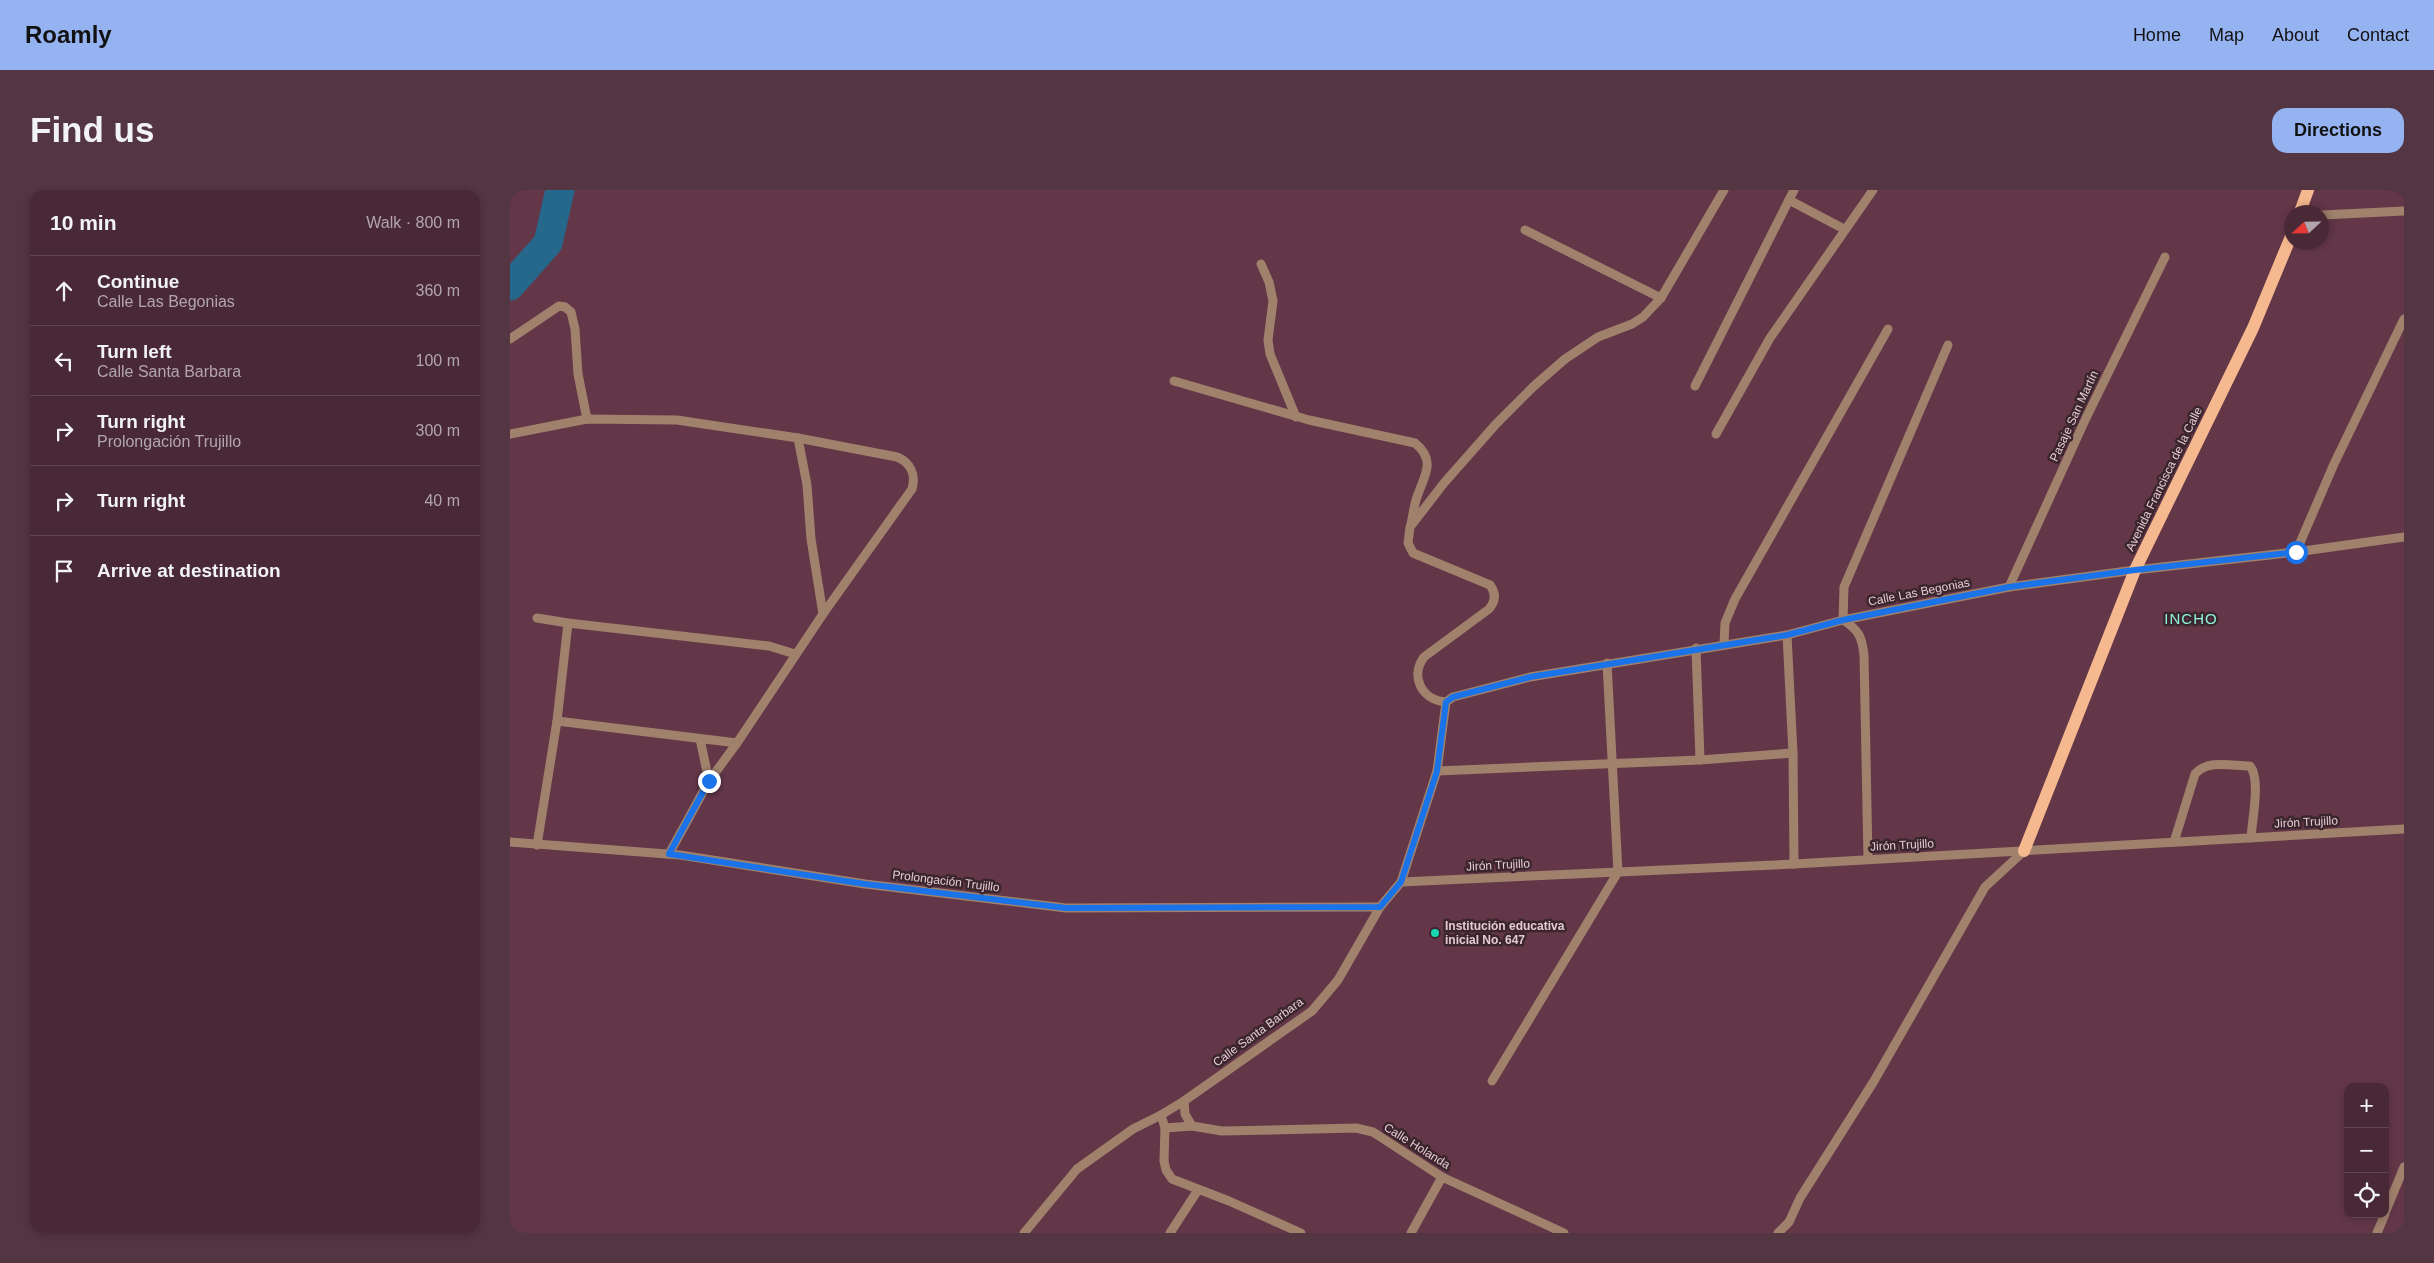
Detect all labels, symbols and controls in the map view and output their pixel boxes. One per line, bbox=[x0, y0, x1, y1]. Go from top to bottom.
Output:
text: Roamly bbox=[25, 21, 112, 48]
text: Home bbox=[2133, 25, 2181, 45]
text: Map bbox=[2209, 25, 2244, 45]
text: About bbox=[2272, 25, 2319, 45]
text: Contact bbox=[2347, 25, 2409, 45]
button: Directions bbox=[2272, 108, 2404, 153]
text: Find us bbox=[30, 110, 154, 149]
north arrow bbox=[2284, 205, 2329, 250]
text: 10 min bbox=[50, 211, 117, 234]
text: Walk · 800 m bbox=[366, 214, 460, 231]
text: Continue bbox=[97, 271, 179, 292]
icon: ahead bbox=[50, 277, 78, 305]
text: 360 m bbox=[416, 282, 460, 299]
text: Calle Las Begonias bbox=[97, 293, 235, 310]
text: Turn left bbox=[97, 341, 172, 362]
icon: left bbox=[50, 347, 78, 375]
text: 100 m bbox=[416, 352, 460, 369]
text: Calle Santa Barbara bbox=[97, 363, 241, 380]
street label: Pasaje San Martín bbox=[2047, 368, 2101, 464]
street label: Avenida Francisca de la Calle bbox=[2123, 404, 2205, 553]
text: Turn right bbox=[97, 411, 185, 432]
icon: right bbox=[50, 417, 78, 445]
text: 300 m bbox=[416, 422, 460, 439]
text: Prolongación Trujillo bbox=[97, 433, 241, 450]
icon: right bbox=[50, 487, 78, 515]
text: Turn right bbox=[97, 490, 185, 511]
text: 40 m bbox=[424, 492, 460, 509]
route start bbox=[2285, 541, 2308, 564]
icon: arrive bbox=[50, 557, 78, 585]
text: Arrive at destination bbox=[97, 560, 281, 581]
street label: Calle Las Begonias bbox=[1867, 575, 1971, 609]
district label: INCHO bbox=[2164, 610, 2218, 627]
route end bbox=[698, 770, 721, 793]
street label: Jirón Trujillo bbox=[2274, 813, 2339, 831]
street label: Jirón Trujillo bbox=[1870, 836, 1935, 854]
street label: Jirón Trujillo bbox=[1466, 856, 1531, 874]
street label: Prolongación Trujillo bbox=[892, 867, 1001, 895]
place label: Institución educativa inicial No. 647 bbox=[1445, 919, 1565, 947]
marker: Institución educativa inicial No. 647 bbox=[1429, 927, 1441, 939]
street label: Calle Santa Barbara bbox=[1210, 994, 1306, 1069]
map controls bbox=[2344, 1083, 2389, 1218]
button: + bbox=[2344, 1083, 2389, 1128]
street label: Calle Holanda bbox=[1381, 1120, 1453, 1172]
button: − bbox=[2344, 1128, 2389, 1173]
button: locate bbox=[2344, 1173, 2389, 1218]

